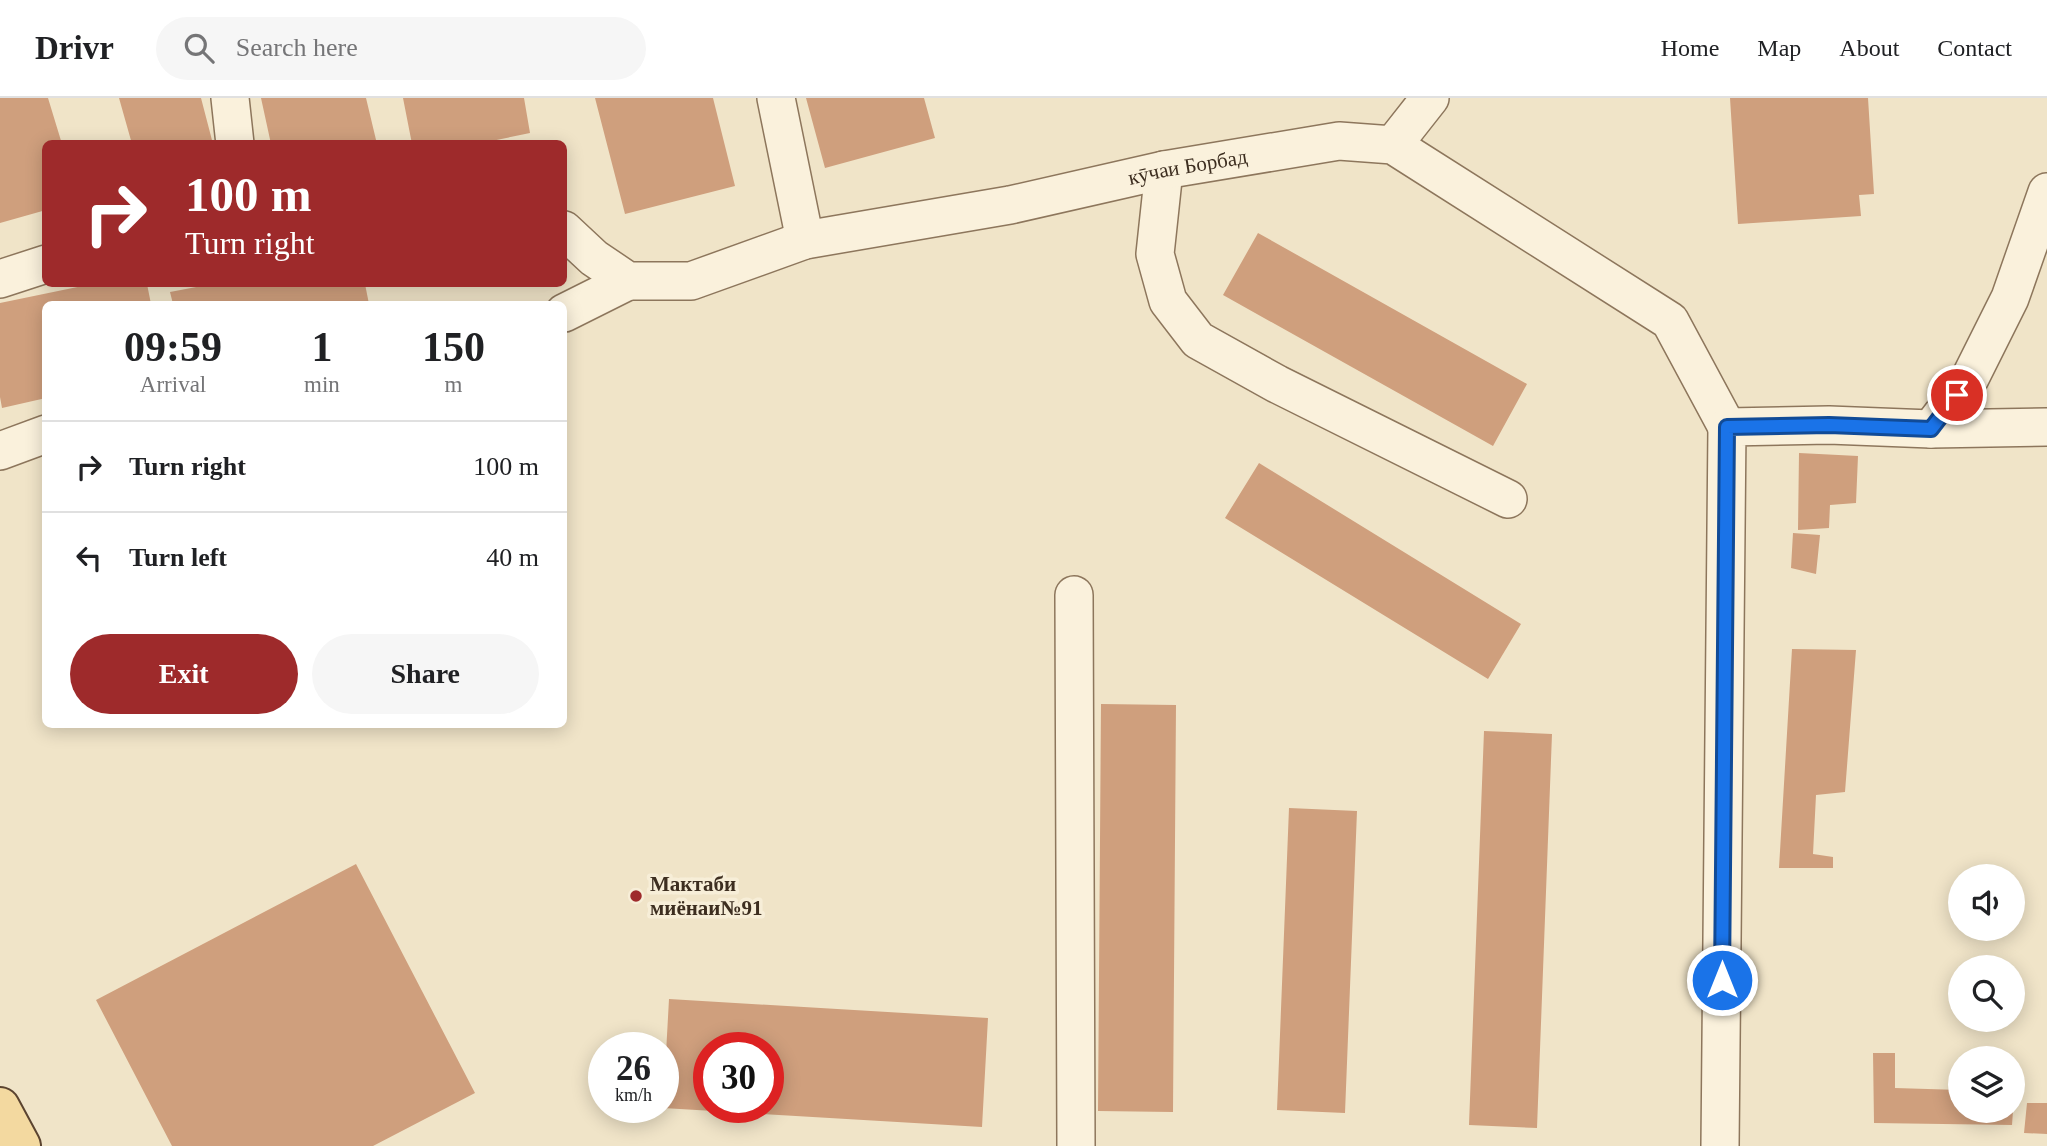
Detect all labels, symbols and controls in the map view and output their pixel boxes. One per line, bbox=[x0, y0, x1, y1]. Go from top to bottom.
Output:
search box bbox=[156, 17, 646, 80]
icon: search bbox=[180, 29, 218, 67]
text: Drivr bbox=[35, 30, 114, 66]
text: Search here bbox=[236, 33, 358, 62]
text: Home bbox=[1661, 35, 1719, 61]
text: Map bbox=[1757, 35, 1801, 61]
text: About bbox=[1839, 35, 1899, 61]
text: Contact bbox=[1937, 35, 2012, 61]
street label: кӯчаи Борбад bbox=[1126, 144, 1249, 190]
text: 100 m bbox=[185, 167, 312, 222]
icon: right bbox=[70, 168, 161, 259]
text: Turn right bbox=[185, 225, 315, 261]
text: 09:59 bbox=[124, 324, 222, 370]
text: 1 bbox=[311, 324, 332, 370]
text: 150 bbox=[422, 324, 485, 370]
pin bbox=[1927, 365, 1987, 425]
text: Arrival bbox=[140, 372, 206, 397]
text: min bbox=[304, 372, 340, 397]
text: m bbox=[444, 372, 462, 397]
icon: arrive bbox=[1938, 376, 1976, 414]
icon: right bbox=[70, 448, 108, 486]
text: Turn right bbox=[129, 452, 246, 481]
text: 100 m bbox=[473, 452, 539, 481]
icon: left bbox=[70, 539, 108, 577]
text: Turn left bbox=[129, 543, 227, 572]
text: 40 m bbox=[486, 543, 539, 572]
button: Exit bbox=[70, 634, 298, 714]
button: Share bbox=[312, 634, 539, 714]
map controls bbox=[1948, 864, 2025, 1123]
button: sound bbox=[1948, 864, 2025, 941]
place label: Мактаби миёнаи№91 bbox=[650, 872, 763, 920]
marker: Мактаби миёнаи№91 bbox=[628, 888, 644, 904]
position arrow bbox=[1685, 943, 1759, 1017]
button: search bbox=[1948, 955, 2025, 1032]
speed limit sign: 30 bbox=[693, 1032, 784, 1123]
button: layers bbox=[1948, 1046, 2025, 1123]
text: 26 bbox=[616, 1049, 651, 1088]
text: km/h bbox=[615, 1085, 652, 1105]

